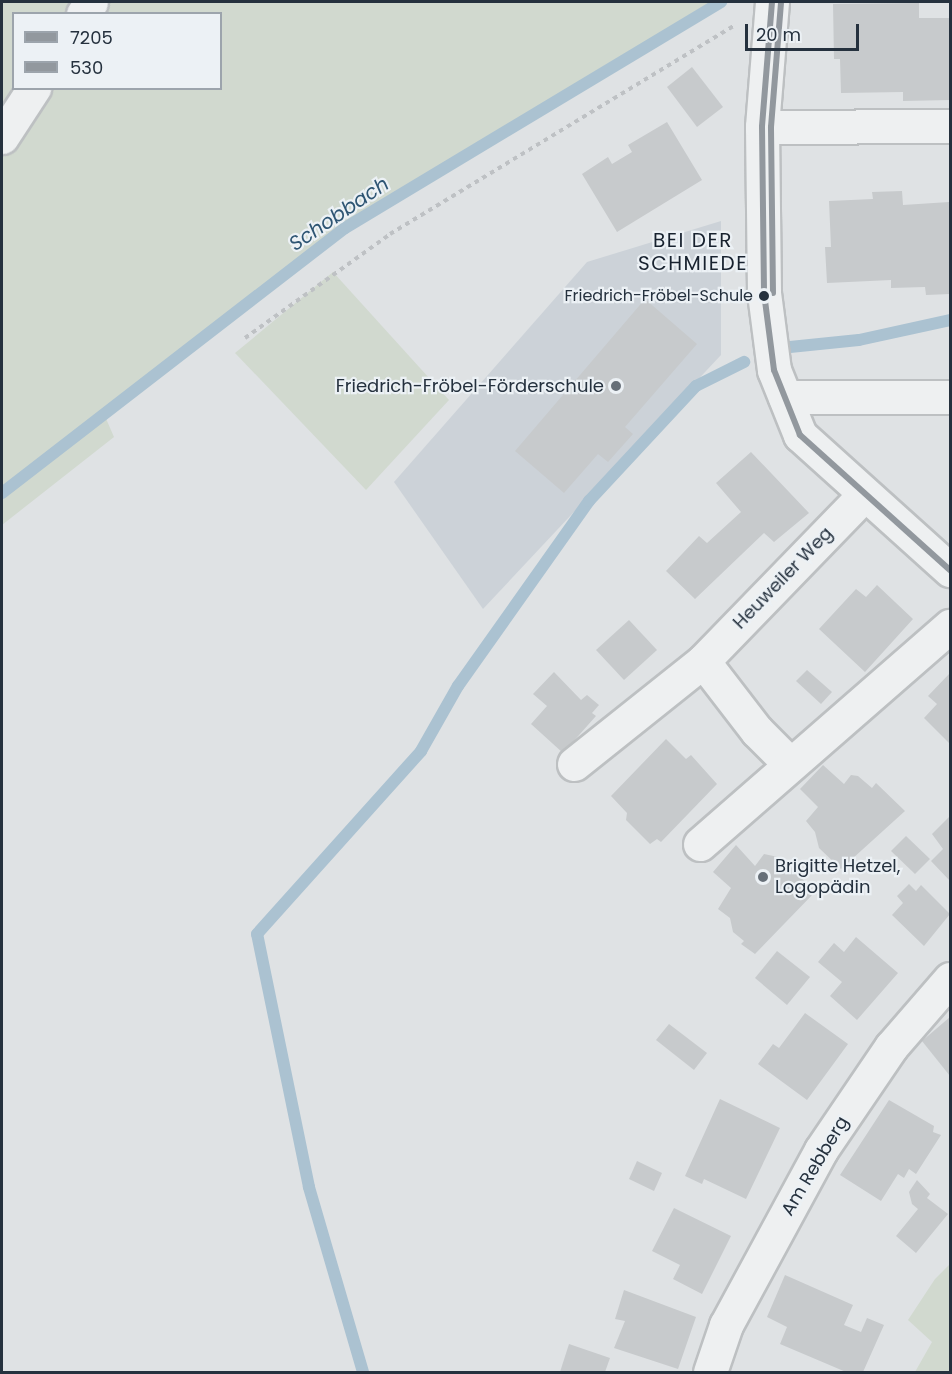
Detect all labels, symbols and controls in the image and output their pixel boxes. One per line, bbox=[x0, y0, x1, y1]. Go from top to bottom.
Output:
legend bbox=[12, 12, 222, 90]
scale bar bbox=[748, 12, 862, 50]
text: 20 m bbox=[756, 22, 801, 47]
text: 7205 bbox=[70, 25, 113, 50]
text: 530 bbox=[70, 55, 103, 80]
water label: Schobbach bbox=[285, 172, 393, 256]
district label: BEI DER SCHMIEDE bbox=[638, 228, 748, 275]
place label: Friedrich-Fröbel-Schule bbox=[564, 286, 753, 306]
marker: Friedrich-Fröbel-Schule bbox=[758, 290, 770, 302]
place label: Friedrich-Fröbel-Förderschule bbox=[336, 375, 604, 397]
marker: Friedrich-Fröbel-Förderschule bbox=[609, 379, 623, 393]
street label: Heuweiler Weg bbox=[729, 522, 837, 634]
place label: Brigitte Hetzel, Logopädin bbox=[775, 856, 900, 898]
marker: Brigitte Hetzel, Logopädin bbox=[756, 870, 770, 884]
street label: Am Rebberg bbox=[777, 1112, 853, 1220]

